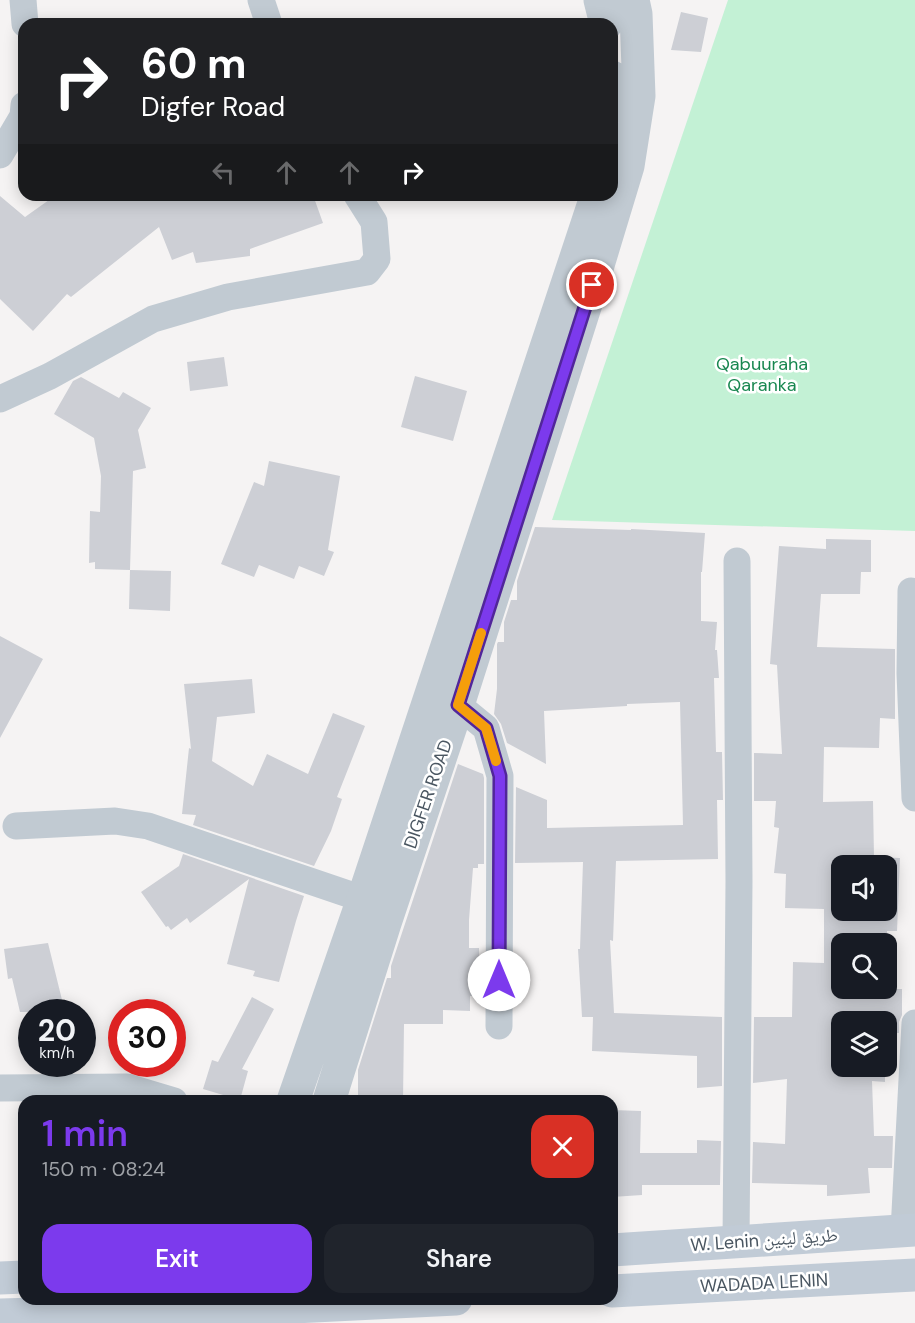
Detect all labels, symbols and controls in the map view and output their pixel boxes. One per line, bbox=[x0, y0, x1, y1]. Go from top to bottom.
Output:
text: 60 m bbox=[141, 36, 247, 91]
icon: right bbox=[42, 42, 120, 120]
text: Digfer Road bbox=[141, 89, 285, 124]
icon: left bbox=[207, 156, 240, 189]
icon: ahead bbox=[270, 156, 303, 189]
icon: ahead bbox=[333, 156, 366, 189]
icon: right bbox=[396, 156, 429, 189]
pin bbox=[566, 259, 617, 310]
icon: arrive bbox=[575, 268, 608, 301]
park label: Qabuuraha Qaranka bbox=[716, 352, 808, 397]
street label: DIGFER ROAD bbox=[398, 736, 458, 852]
map controls bbox=[831, 855, 897, 1077]
button: sound bbox=[831, 855, 897, 921]
button: search bbox=[831, 933, 897, 999]
position arrow bbox=[467, 948, 531, 1012]
speed limit sign: 30 bbox=[108, 999, 186, 1077]
text: 20 bbox=[38, 1011, 76, 1050]
button: layers bbox=[831, 1011, 897, 1077]
text: km/h bbox=[39, 1043, 75, 1063]
text: 1 min bbox=[42, 1110, 128, 1157]
button: close bbox=[531, 1115, 594, 1178]
text: 150 m · 08:24 bbox=[42, 1156, 165, 1182]
street label: W. Lenin طريق لينين bbox=[689, 1223, 839, 1257]
button: Exit bbox=[42, 1224, 312, 1293]
button: Share bbox=[324, 1224, 594, 1293]
street label: WADADA LENIN bbox=[699, 1268, 829, 1298]

